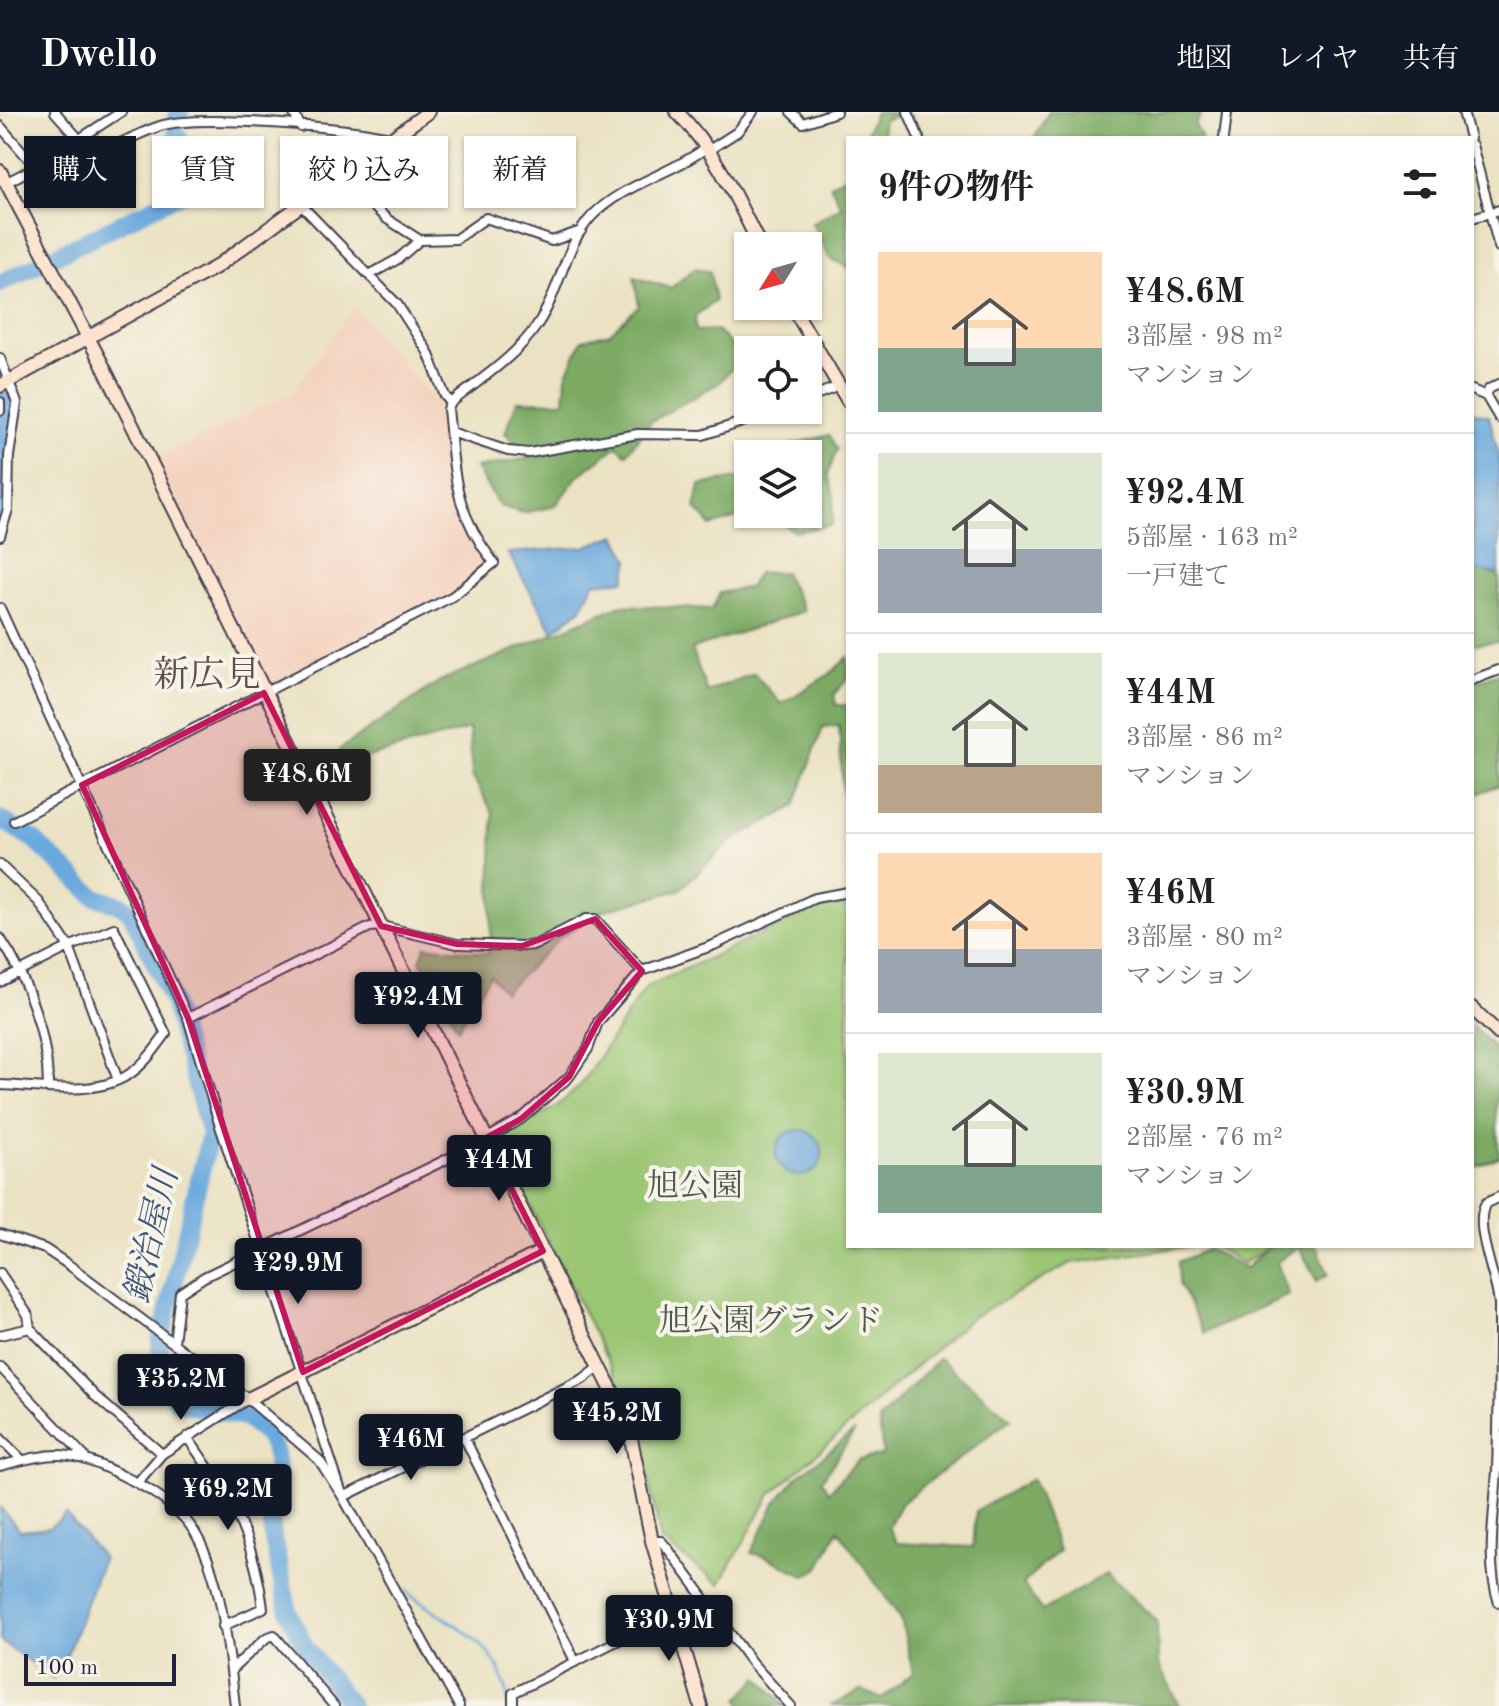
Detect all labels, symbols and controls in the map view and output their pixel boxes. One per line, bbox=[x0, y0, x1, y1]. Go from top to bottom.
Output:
text: Dwello bbox=[40, 37, 158, 75]
text: 地図 bbox=[1176, 46, 1232, 74]
text: レイヤ bbox=[1276, 46, 1359, 74]
text: 共有 bbox=[1403, 46, 1459, 74]
chip: 購入 bbox=[24, 136, 136, 208]
chip: 賃貸 bbox=[152, 136, 264, 208]
chip: 絞り込み bbox=[280, 136, 448, 208]
chip: 新着 bbox=[464, 136, 576, 208]
icon: filters bbox=[1398, 162, 1442, 206]
text: 9件の物件 bbox=[878, 172, 1034, 206]
north arrow bbox=[734, 232, 822, 320]
map controls bbox=[734, 232, 822, 528]
text: ¥48.6M bbox=[1126, 276, 1245, 310]
icon: home bbox=[942, 284, 1038, 380]
text: 3部屋 · 98 m² bbox=[1126, 324, 1283, 350]
button: locate bbox=[734, 336, 822, 424]
text: マンション bbox=[1126, 363, 1255, 389]
button: layers bbox=[734, 440, 822, 528]
text: ¥92.4M bbox=[1126, 477, 1245, 511]
icon: home bbox=[942, 485, 1038, 581]
text: 5部屋 · 163 m² bbox=[1126, 525, 1298, 551]
text: 一戸建て bbox=[1126, 564, 1230, 590]
district label: 新広見 bbox=[153, 655, 261, 695]
text: ¥44M bbox=[1126, 677, 1215, 711]
icon: home bbox=[942, 685, 1038, 781]
text: 3部屋 · 86 m² bbox=[1126, 725, 1283, 751]
pin: ¥48.6M bbox=[242, 749, 372, 817]
text: ¥48.6M bbox=[262, 762, 352, 788]
text: マンション bbox=[1126, 764, 1255, 790]
text: ¥46M bbox=[1126, 877, 1215, 911]
icon: home bbox=[942, 885, 1038, 981]
text: 3部屋 · 80 m² bbox=[1126, 925, 1283, 951]
text: マンション bbox=[1126, 964, 1255, 990]
pin: ¥92.4M bbox=[353, 972, 483, 1040]
text: ¥92.4M bbox=[373, 985, 463, 1011]
text: ¥30.9M bbox=[1126, 1077, 1245, 1111]
icon: home bbox=[942, 1085, 1038, 1181]
text: 2部屋 · 76 m² bbox=[1126, 1125, 1283, 1151]
pin: ¥44M bbox=[452, 1135, 546, 1203]
text: ¥44M bbox=[465, 1148, 533, 1174]
water label: 鍛治屋川 bbox=[118, 1161, 186, 1306]
text: マンション bbox=[1126, 1164, 1255, 1190]
park label: 旭公園 bbox=[647, 1169, 743, 1204]
pin: ¥29.9M bbox=[233, 1238, 363, 1306]
text: ¥29.9M bbox=[253, 1251, 343, 1277]
park label: 旭公園グランド bbox=[659, 1304, 883, 1339]
pin: ¥35.2M bbox=[116, 1354, 246, 1422]
text: ¥35.2M bbox=[136, 1367, 226, 1393]
pin: ¥45.2M bbox=[552, 1388, 682, 1456]
text: ¥45.2M bbox=[572, 1401, 662, 1427]
pin: ¥46M bbox=[364, 1414, 458, 1482]
text: ¥46M bbox=[377, 1427, 445, 1453]
pin: ¥69.2M bbox=[163, 1464, 293, 1532]
text: ¥69.2M bbox=[183, 1477, 273, 1503]
pin: ¥30.9M bbox=[604, 1595, 734, 1663]
text: ¥30.9M bbox=[624, 1608, 714, 1634]
scale bar bbox=[24, 1650, 176, 1686]
text: 100 m bbox=[36, 1657, 98, 1679]

